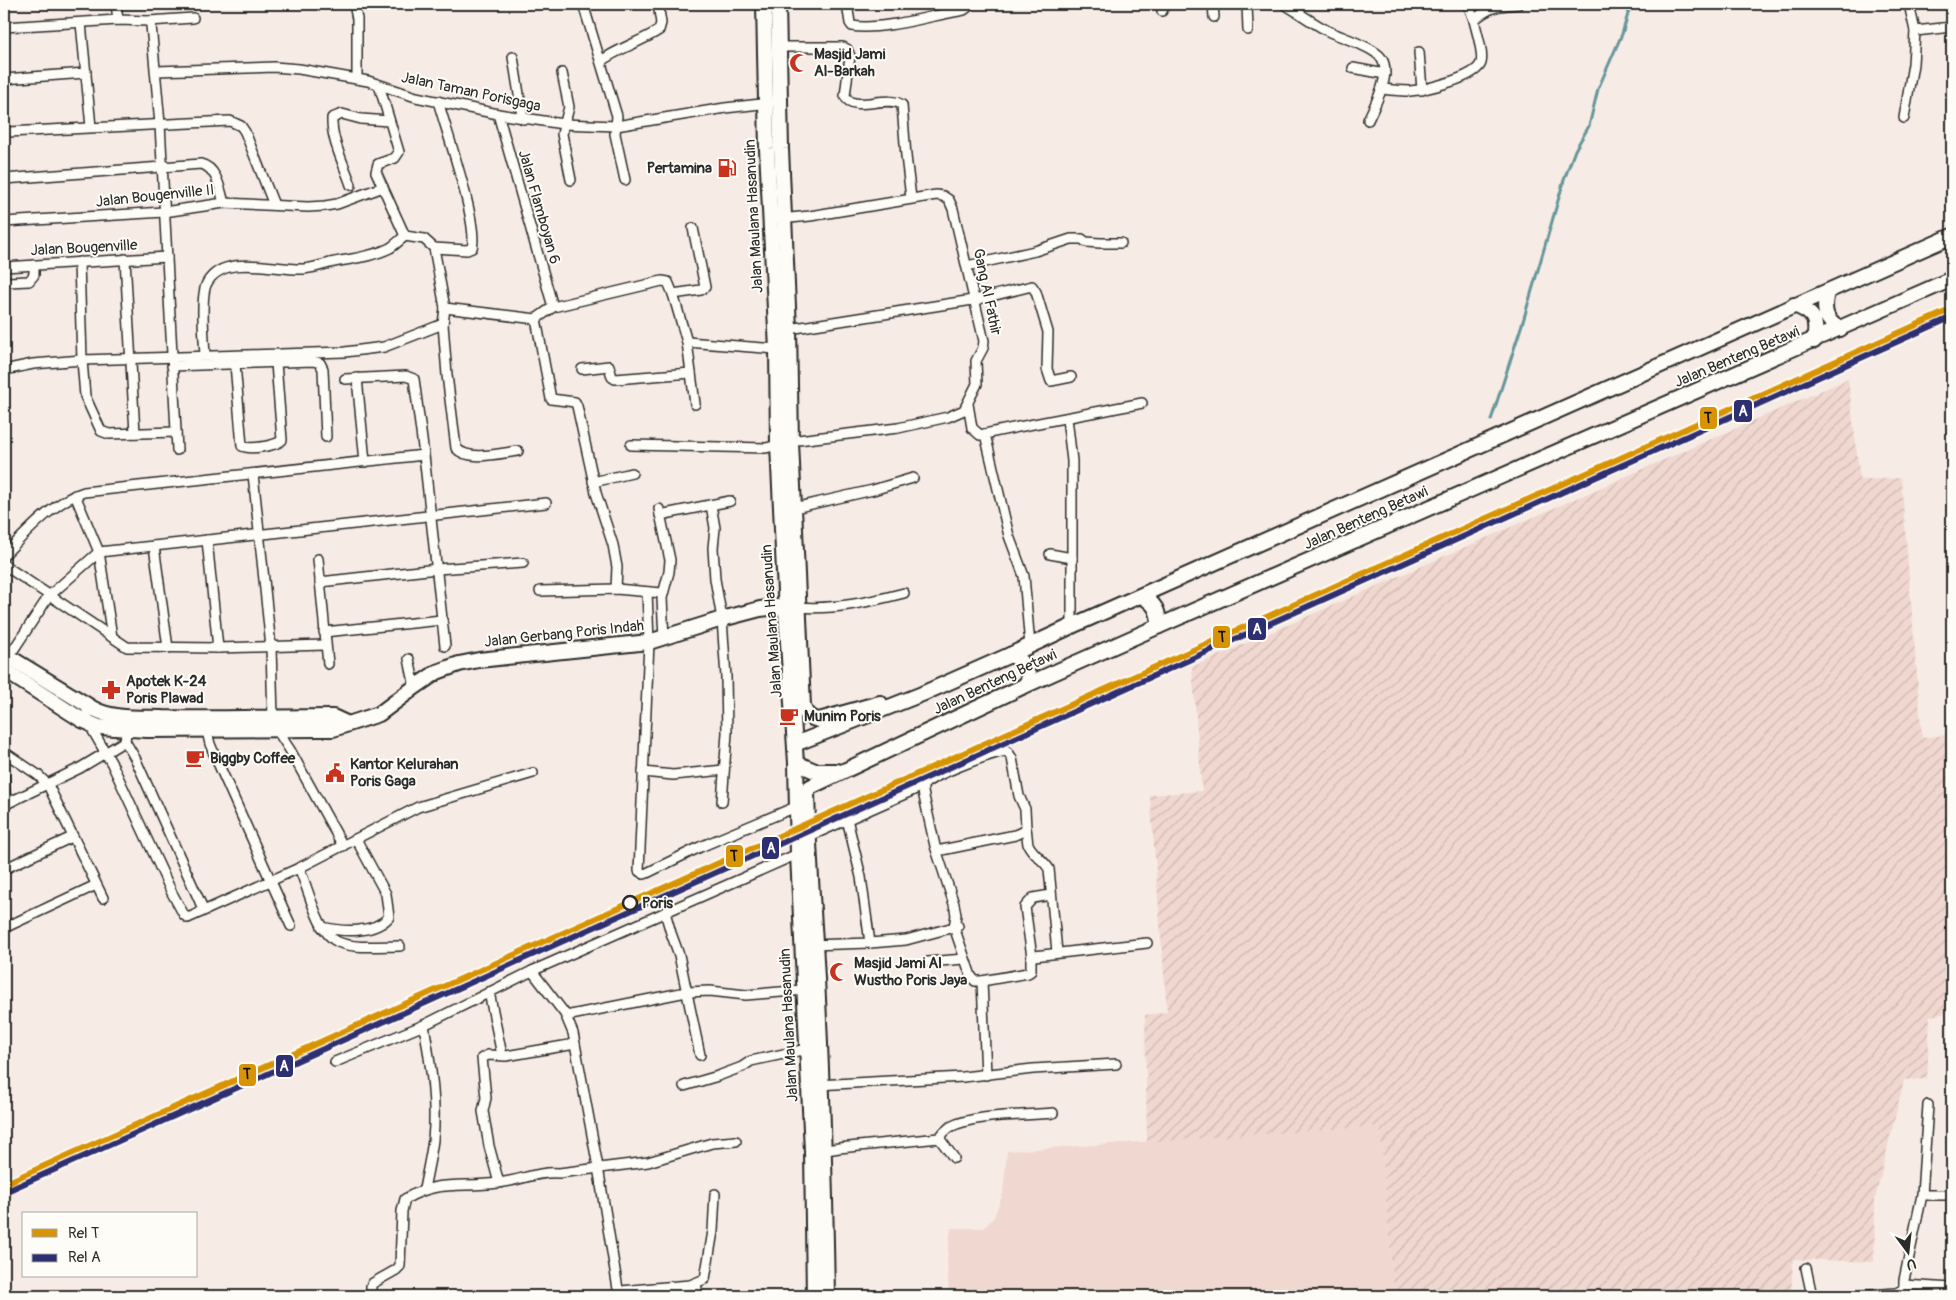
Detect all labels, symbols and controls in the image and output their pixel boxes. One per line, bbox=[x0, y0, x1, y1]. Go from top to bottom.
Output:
place label: Masjid Jami Al-Barkah bbox=[814, 45, 886, 81]
mosque icon: Masjid Jami Al-Barkah bbox=[788, 52, 810, 74]
street label: Jalan Taman Porisgaga bbox=[400, 68, 542, 116]
street label: Jalan Maulana Hasanudin bbox=[740, 139, 768, 293]
street label: Jalan Flamboyan 6 bbox=[514, 148, 564, 266]
fuel station icon: Pertamina bbox=[716, 157, 738, 179]
place label: Pertamina bbox=[647, 159, 712, 178]
street label: Jalan Bougenville II bbox=[95, 180, 215, 212]
street label: Jalan Bougenville bbox=[30, 236, 139, 260]
street label: Gang Al Fathir bbox=[969, 247, 1006, 338]
street label: Jalan Benteng Betawi bbox=[1672, 322, 1803, 392]
line badge: A bbox=[1733, 399, 1753, 423]
text: A bbox=[1738, 403, 1748, 420]
line badge: T bbox=[1699, 406, 1718, 430]
text: T bbox=[1703, 410, 1712, 427]
street label: Jalan Benteng Betawi bbox=[1301, 482, 1431, 554]
street label: Jalan Maulana Hasanudin bbox=[757, 544, 787, 698]
street label: Jalan Gerbang Poris Indah bbox=[483, 616, 645, 652]
line badge: A bbox=[1247, 617, 1267, 641]
text: A bbox=[1252, 621, 1262, 638]
line badge: T bbox=[1212, 625, 1231, 649]
text: T bbox=[1217, 629, 1226, 646]
street label: Jalan Benteng Betawi bbox=[930, 645, 1060, 719]
place label: Apotek K-24 Poris Plawad bbox=[126, 672, 207, 708]
pharmacy icon: Apotek K-24 Poris Plawad bbox=[100, 679, 122, 701]
cafe icon: Munim Poris bbox=[778, 705, 800, 727]
place label: Munim Poris bbox=[804, 707, 881, 726]
cafe icon: Biggby Coffee bbox=[184, 747, 206, 769]
place label: Biggby Coffee bbox=[210, 749, 296, 768]
place label: Kantor Kelurahan Poris Gaga bbox=[350, 755, 459, 791]
public building icon: Kantor Kelurahan Poris Gaga bbox=[324, 762, 346, 784]
line badge: A bbox=[761, 836, 780, 860]
text: A bbox=[766, 840, 776, 857]
line badge: T bbox=[725, 844, 744, 868]
text: T bbox=[729, 848, 738, 865]
place label: Poris bbox=[642, 894, 673, 913]
marker: Poris bbox=[622, 895, 638, 911]
street label: Jalan Maulana Hasanudin bbox=[775, 948, 803, 1102]
place label: Masjid Jami Al Wustho Poris Jaya bbox=[854, 954, 967, 990]
mosque icon: Masjid Jami Al Wustho Poris Jaya bbox=[828, 961, 850, 983]
line badge: A bbox=[275, 1054, 294, 1078]
text: A bbox=[279, 1058, 289, 1075]
line badge: T bbox=[238, 1063, 257, 1087]
text: T bbox=[242, 1066, 251, 1083]
legend bbox=[22, 1212, 198, 1278]
text: Rel T bbox=[68, 1224, 99, 1243]
north arrow bbox=[1884, 1228, 1934, 1278]
text: Rel A bbox=[68, 1248, 101, 1267]
text: U bbox=[1905, 1255, 1918, 1273]

